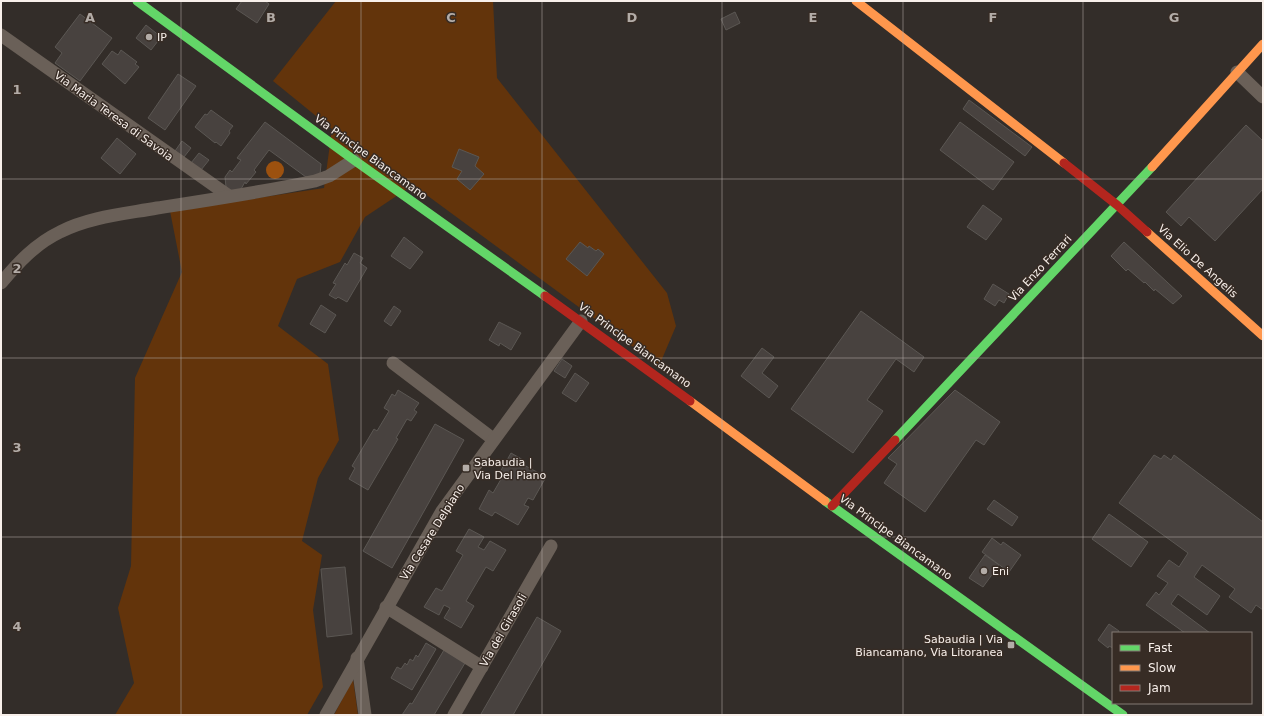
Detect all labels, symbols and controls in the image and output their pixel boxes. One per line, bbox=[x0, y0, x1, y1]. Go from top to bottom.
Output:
text: A bbox=[85, 10, 95, 25]
text: B bbox=[266, 10, 276, 25]
text: C bbox=[446, 10, 456, 25]
text: D bbox=[627, 10, 638, 25]
text: E bbox=[809, 10, 817, 25]
text: F bbox=[989, 10, 997, 25]
text: G bbox=[1169, 10, 1179, 25]
place label: IP bbox=[157, 31, 167, 44]
marker: IP bbox=[144, 32, 154, 42]
street label: Via Maria Teresa di Savoia bbox=[52, 69, 176, 164]
text: 1 bbox=[12, 82, 22, 97]
street label: Via Principe Biancamano bbox=[312, 112, 430, 203]
street label: Via Elio De Angelis bbox=[1155, 222, 1240, 301]
street label: Via Enzo Ferrari bbox=[1006, 232, 1075, 304]
text: 2 bbox=[12, 261, 22, 276]
street label: Via Principe Biancamano bbox=[576, 300, 694, 391]
text: 3 bbox=[12, 440, 22, 455]
place label: Sabaudia | Via Del Piano bbox=[474, 456, 547, 482]
marker: Sabaudia | Via Del Piano bbox=[461, 463, 471, 473]
street label: Via Cesare Delpiano bbox=[398, 482, 467, 583]
street label: Via Principe Biancamano bbox=[837, 492, 955, 583]
place label: Eni bbox=[992, 565, 1009, 578]
marker: Eni bbox=[979, 566, 989, 576]
street label: Via dei Girasoli bbox=[477, 591, 530, 669]
text: 4 bbox=[12, 619, 22, 634]
legend bbox=[1112, 632, 1252, 704]
place label: Sabaudia | Via Biancamano, Via Litoranea bbox=[855, 633, 1003, 659]
marker: Sabaudia | Via Biancamano, Via Litoranea bbox=[1006, 640, 1016, 650]
text: Fast bbox=[1148, 641, 1172, 655]
text: Slow bbox=[1148, 661, 1176, 675]
text: Jam bbox=[1147, 681, 1171, 695]

